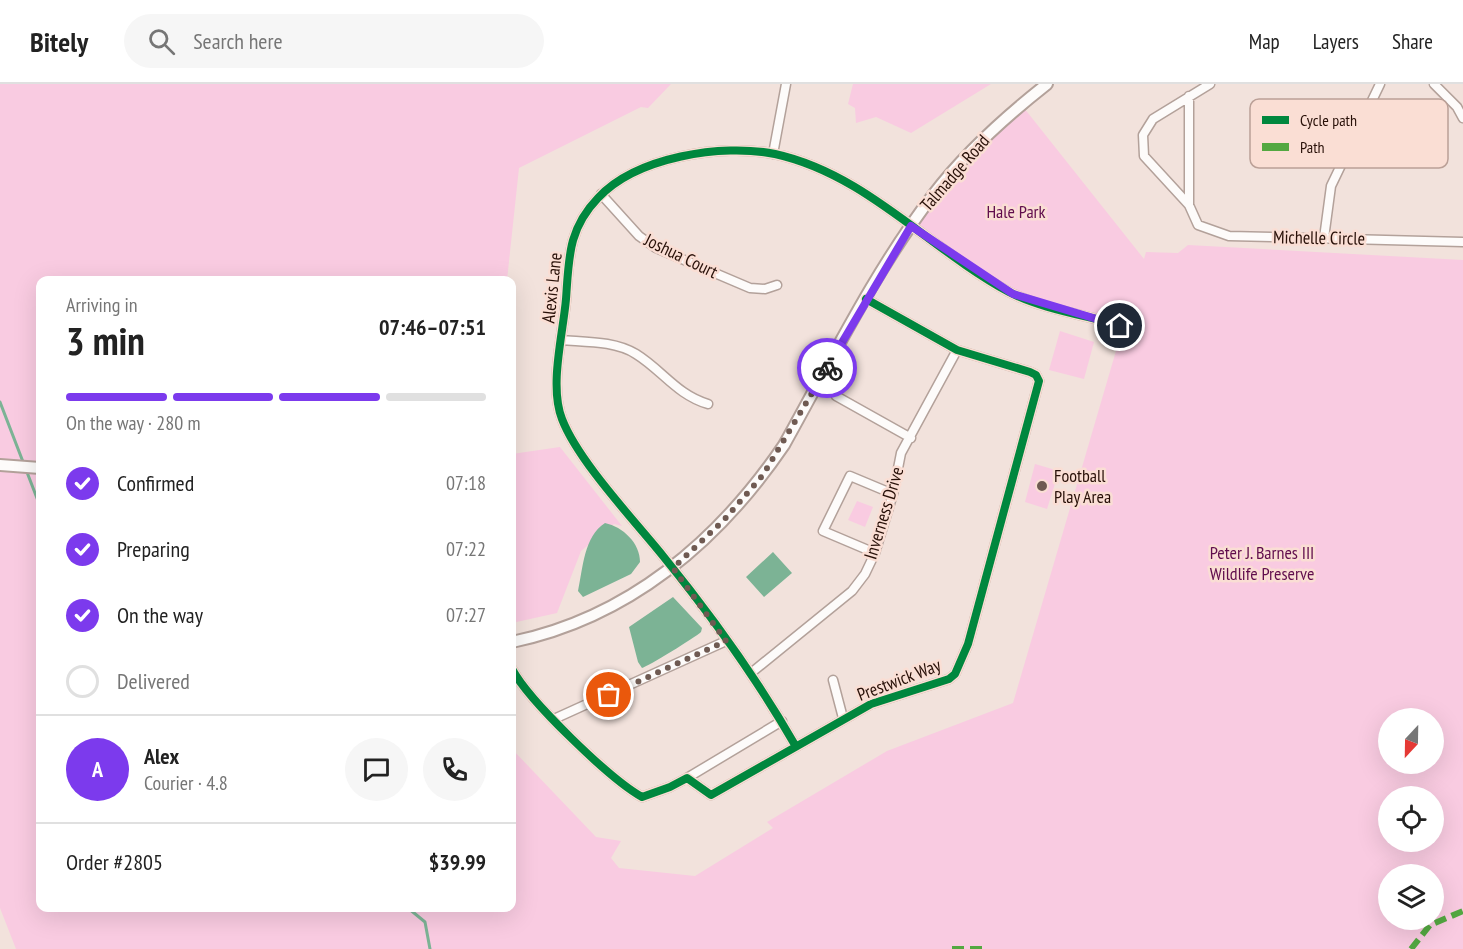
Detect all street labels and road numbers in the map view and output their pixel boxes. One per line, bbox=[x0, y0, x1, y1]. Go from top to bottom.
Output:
street label: Talmadge Road bbox=[915, 130, 994, 216]
street label: Michelle Circle bbox=[1273, 225, 1365, 250]
street label: Joshua Court bbox=[640, 228, 722, 283]
street label: Alexis Lane bbox=[536, 252, 567, 324]
street label: Inverness Drive bbox=[859, 464, 908, 562]
street label: Prestwick Way bbox=[854, 653, 944, 706]

